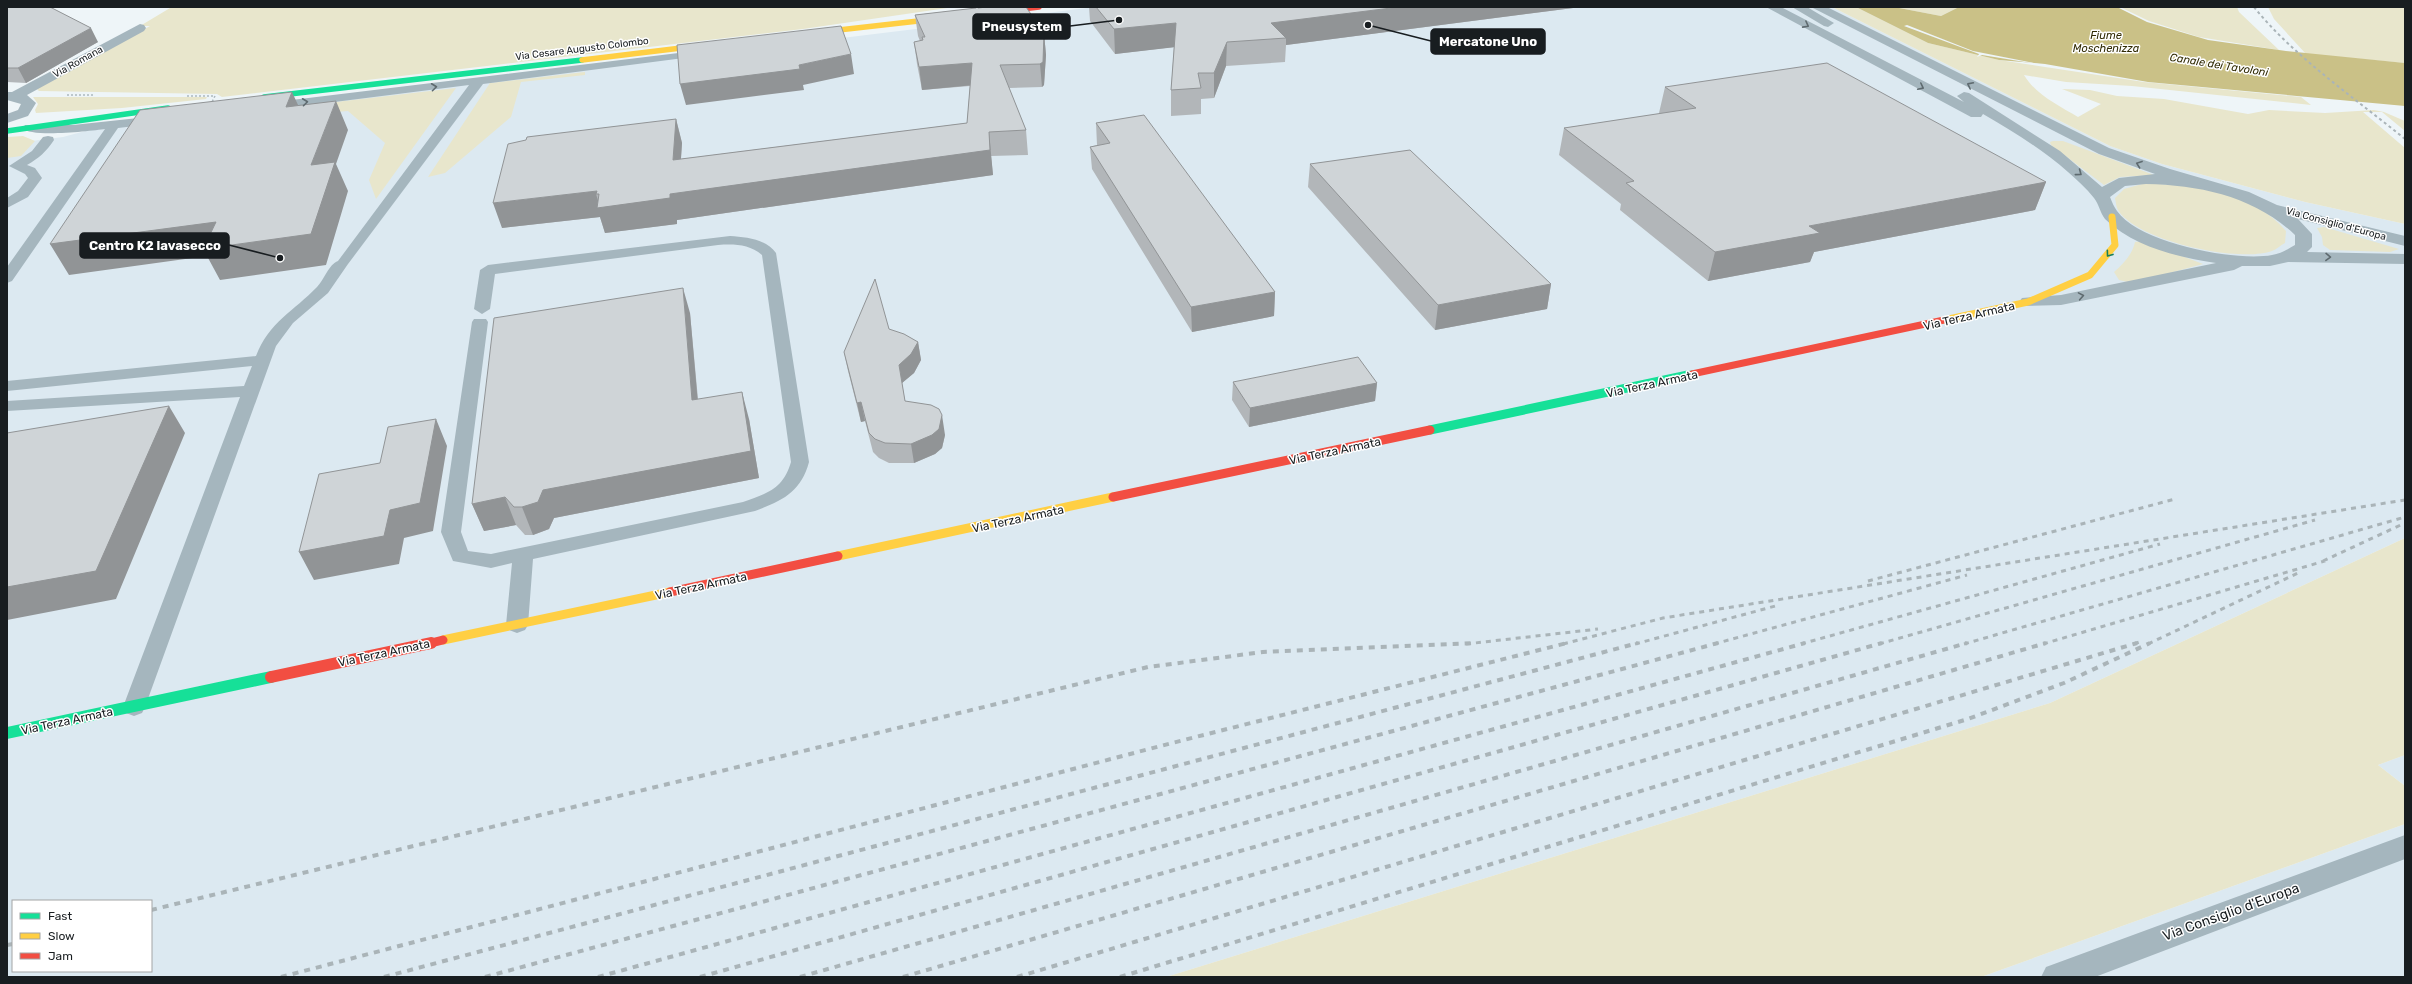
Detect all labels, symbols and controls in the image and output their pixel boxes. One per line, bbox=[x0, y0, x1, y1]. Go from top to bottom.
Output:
callout: Pneusystem bbox=[973, 14, 1070, 39]
text: Pneusystem bbox=[982, 19, 1062, 34]
one-way arrow bbox=[1802, 21, 1809, 28]
callout: Mercatone Uno bbox=[1431, 29, 1545, 54]
water label: Fiume Moschenizza bbox=[2073, 29, 2140, 55]
text: Mercatone Uno bbox=[1439, 34, 1537, 49]
street label: Via Cesare Augusto Colombo bbox=[515, 35, 650, 63]
street label: Via Romana bbox=[51, 43, 105, 81]
water label: Canale dei Tavoloni bbox=[2169, 51, 2269, 79]
one-way arrow bbox=[1916, 82, 1924, 90]
one-way arrow bbox=[1967, 82, 1975, 90]
one-way arrow bbox=[431, 83, 437, 92]
one-way arrow bbox=[302, 98, 308, 107]
one-way arrow bbox=[2135, 160, 2142, 168]
one-way arrow bbox=[2075, 169, 2082, 176]
street label: Via Consiglio d'Europa bbox=[2285, 205, 2387, 243]
callout: Centro K2 lavasecco bbox=[80, 233, 229, 258]
text: Centro K2 lavasecco bbox=[89, 238, 221, 253]
one-way arrow bbox=[2106, 250, 2114, 257]
one-way arrow bbox=[2325, 253, 2331, 261]
one-way arrow bbox=[2078, 293, 2084, 301]
street label: Via Terza Armata bbox=[1922, 299, 2016, 333]
street label: Via Terza Armata bbox=[1605, 367, 1699, 401]
street label: Via Terza Armata bbox=[1288, 434, 1382, 468]
street label: Via Terza Armata bbox=[971, 502, 1065, 536]
street label: Via Terza Armata bbox=[654, 569, 748, 603]
street label: Via Terza Armata bbox=[337, 636, 431, 670]
street label: Via Terza Armata bbox=[20, 704, 114, 738]
street label: Via Consiglio d'Europa bbox=[2160, 879, 2302, 945]
legend bbox=[12, 900, 152, 972]
text: Fast bbox=[48, 909, 72, 923]
text: Slow bbox=[48, 929, 75, 943]
text: Jam bbox=[48, 949, 73, 963]

